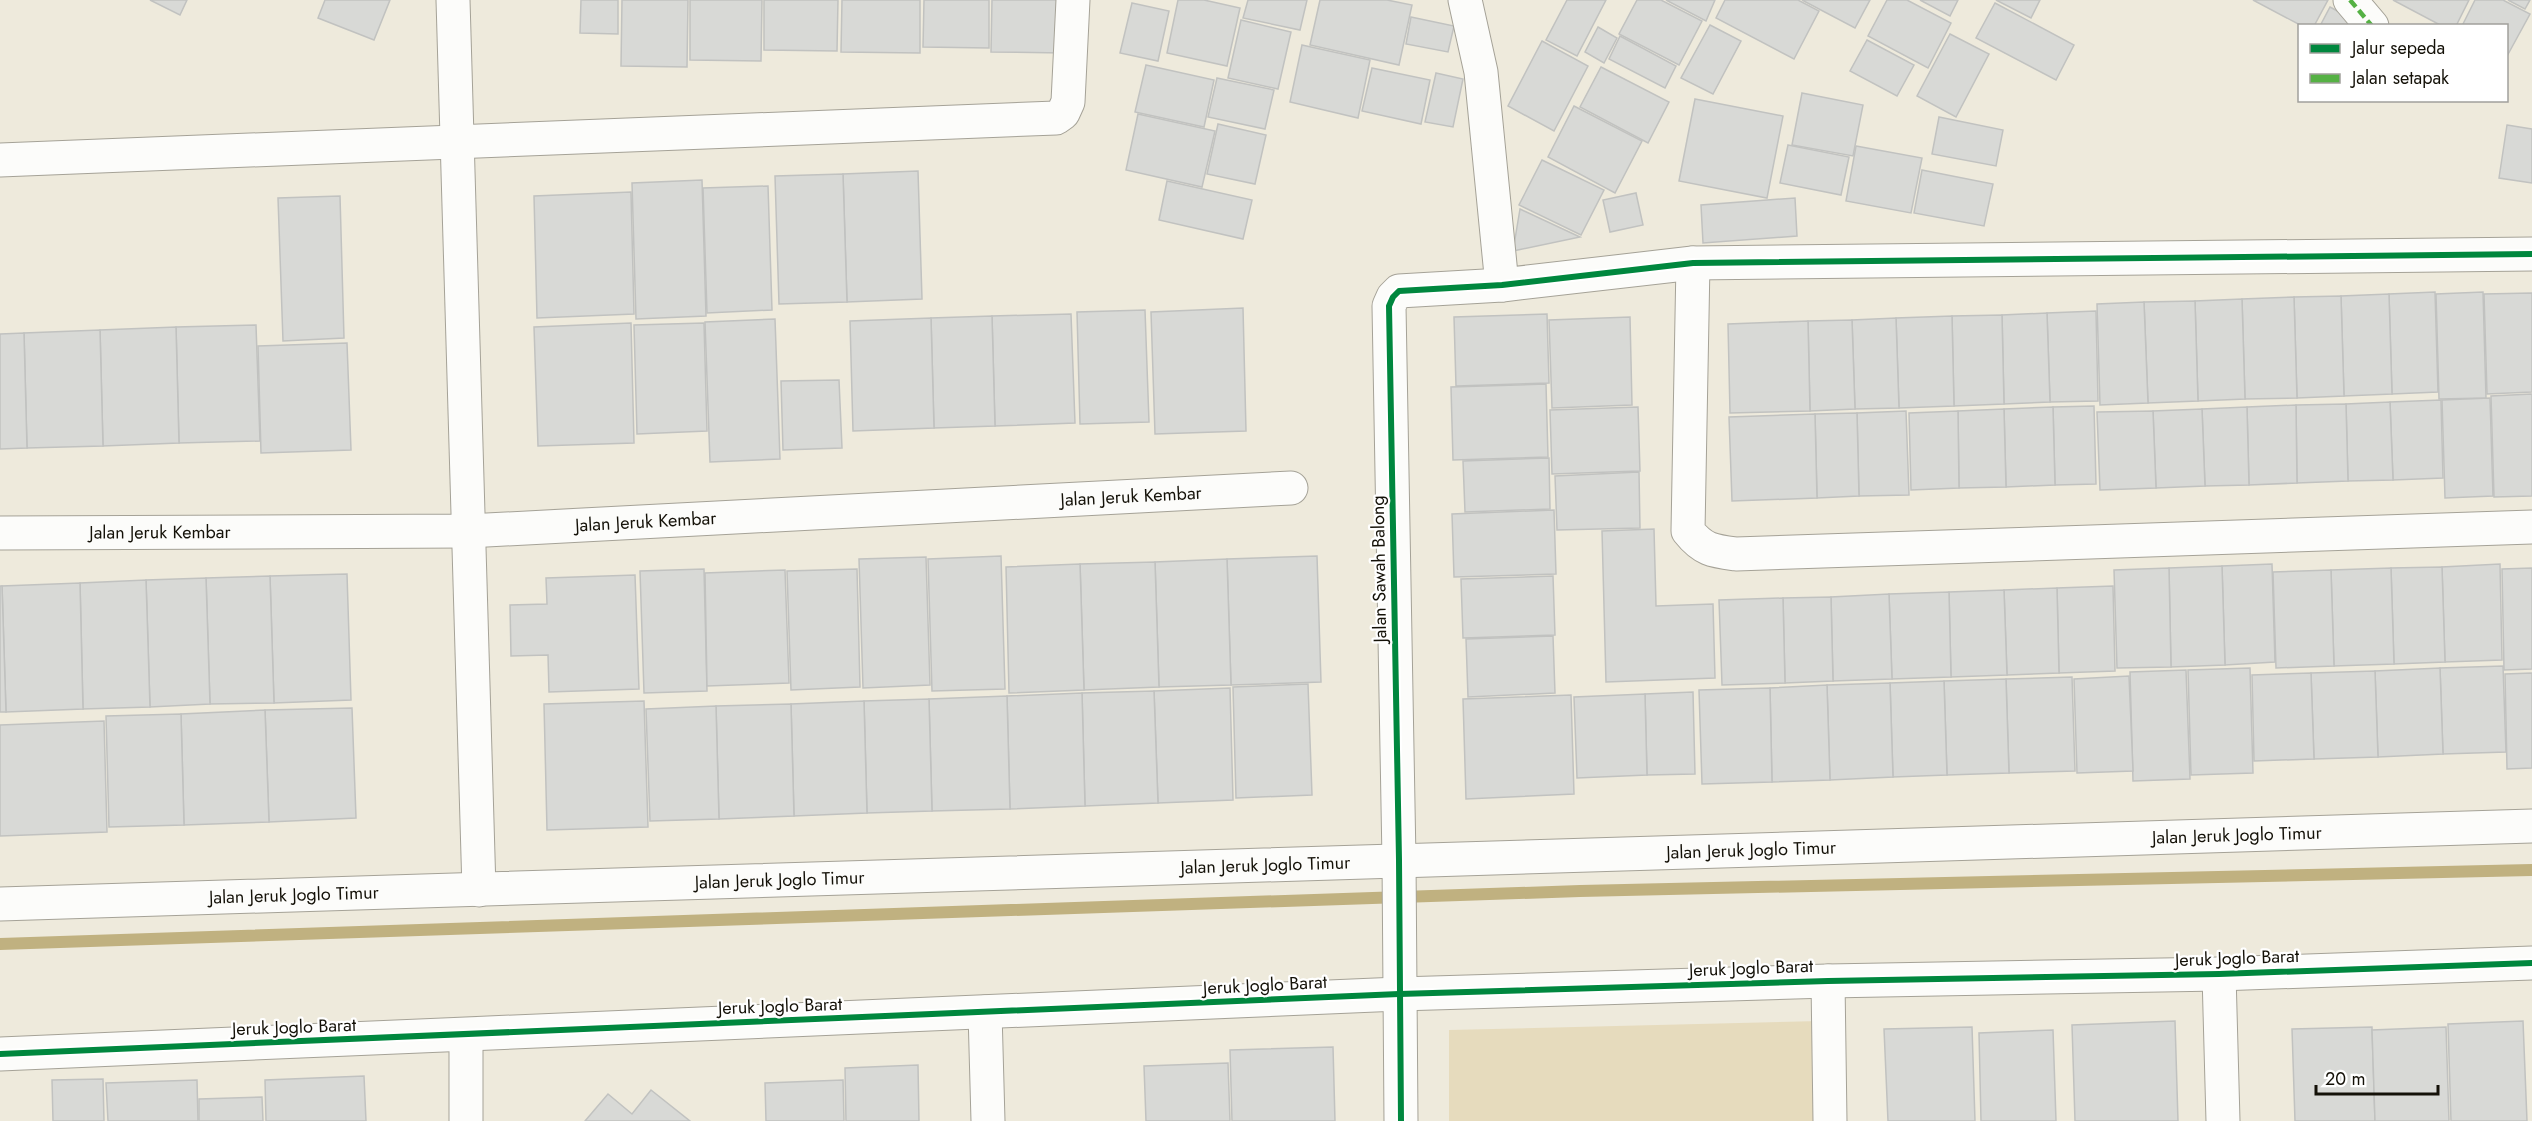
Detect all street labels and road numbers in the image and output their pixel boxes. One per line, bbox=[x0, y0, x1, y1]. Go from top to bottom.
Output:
street label: Jalan Jeruk Kembar bbox=[1058, 480, 1203, 513]
street label: Jalan Sawah Balong bbox=[1365, 495, 1393, 645]
street label: Jalan Jeruk Kembar bbox=[573, 505, 718, 538]
street label: Jalan Jeruk Kembar bbox=[87, 519, 232, 546]
street label: Jalan Jeruk Joglo Timur bbox=[2150, 819, 2323, 851]
street label: Jalan Jeruk Joglo Timur bbox=[1664, 834, 1837, 866]
street label: Jalan Jeruk Joglo Timur bbox=[1178, 849, 1351, 881]
street label: Jalan Jeruk Joglo Timur bbox=[692, 864, 866, 896]
street label: Jalan Jeruk Joglo Timur bbox=[207, 879, 380, 911]
street label: Jeruk Joglo Barat bbox=[2172, 943, 2300, 973]
street label: Jeruk Joglo Barat bbox=[1686, 953, 1814, 983]
street label: Jeruk Joglo Barat bbox=[1200, 969, 1328, 1001]
street label: Jeruk Joglo Barat bbox=[715, 991, 843, 1021]
street label: Jeruk Joglo Barat bbox=[229, 1012, 357, 1042]

